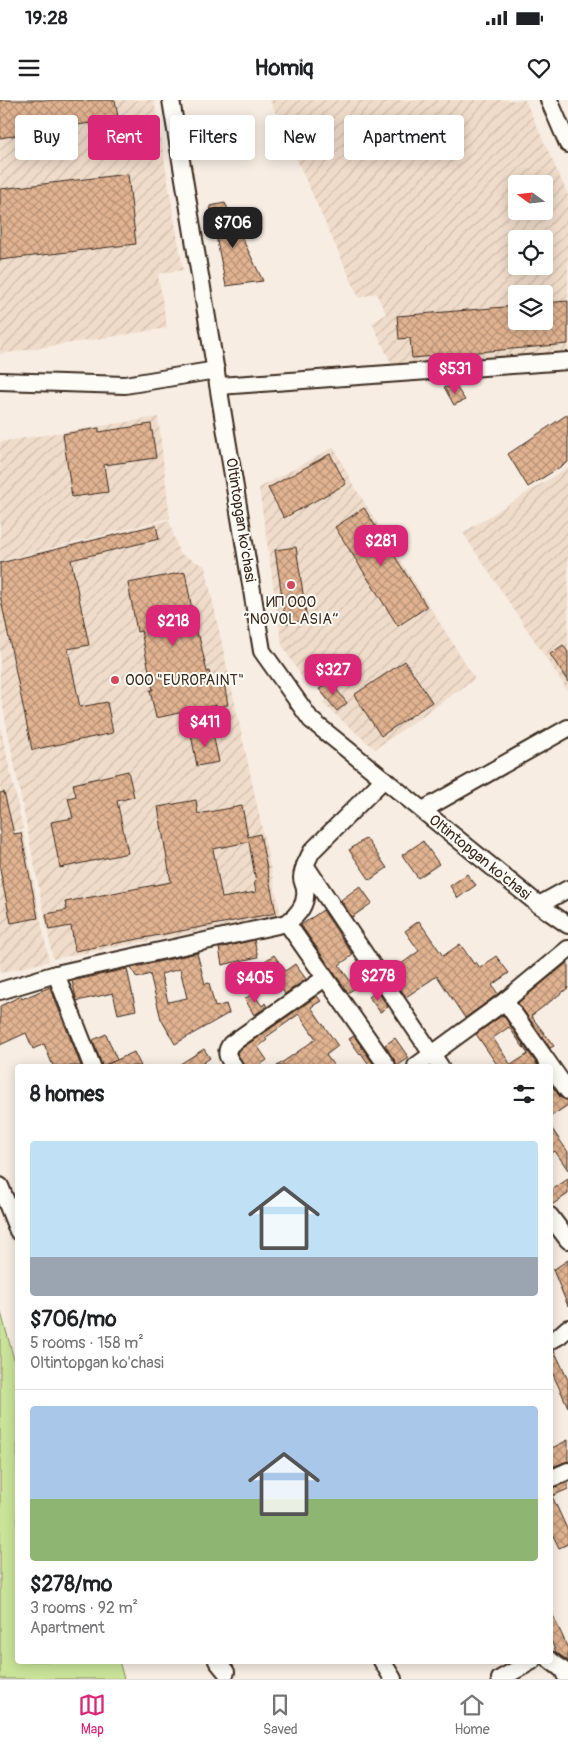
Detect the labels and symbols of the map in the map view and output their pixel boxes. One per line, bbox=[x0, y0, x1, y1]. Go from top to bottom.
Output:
north arrow bbox=[508, 175, 552, 220]
pin: $706 bbox=[203, 206, 263, 249]
pin: $531 bbox=[425, 352, 485, 395]
street label: Oltintopgan ko'chasi bbox=[221, 457, 260, 584]
pin: $281 bbox=[351, 524, 411, 567]
marker: ИП ООО “NOVOL ASIA” bbox=[285, 579, 297, 591]
place label: ИП ООО “NOVOL ASIA” bbox=[244, 593, 338, 629]
pin: $218 bbox=[143, 604, 203, 647]
pin: $327 bbox=[303, 654, 363, 696]
place label: OOO "EUROPAINT" bbox=[125, 671, 244, 690]
marker: OOO "EUROPAINT" bbox=[109, 674, 121, 686]
pin: $411 bbox=[175, 706, 235, 748]
street label: Oltintopgan ko'chasi bbox=[425, 811, 535, 904]
pin: $278 bbox=[348, 960, 408, 1002]
pin: $405 bbox=[225, 962, 285, 1004]

